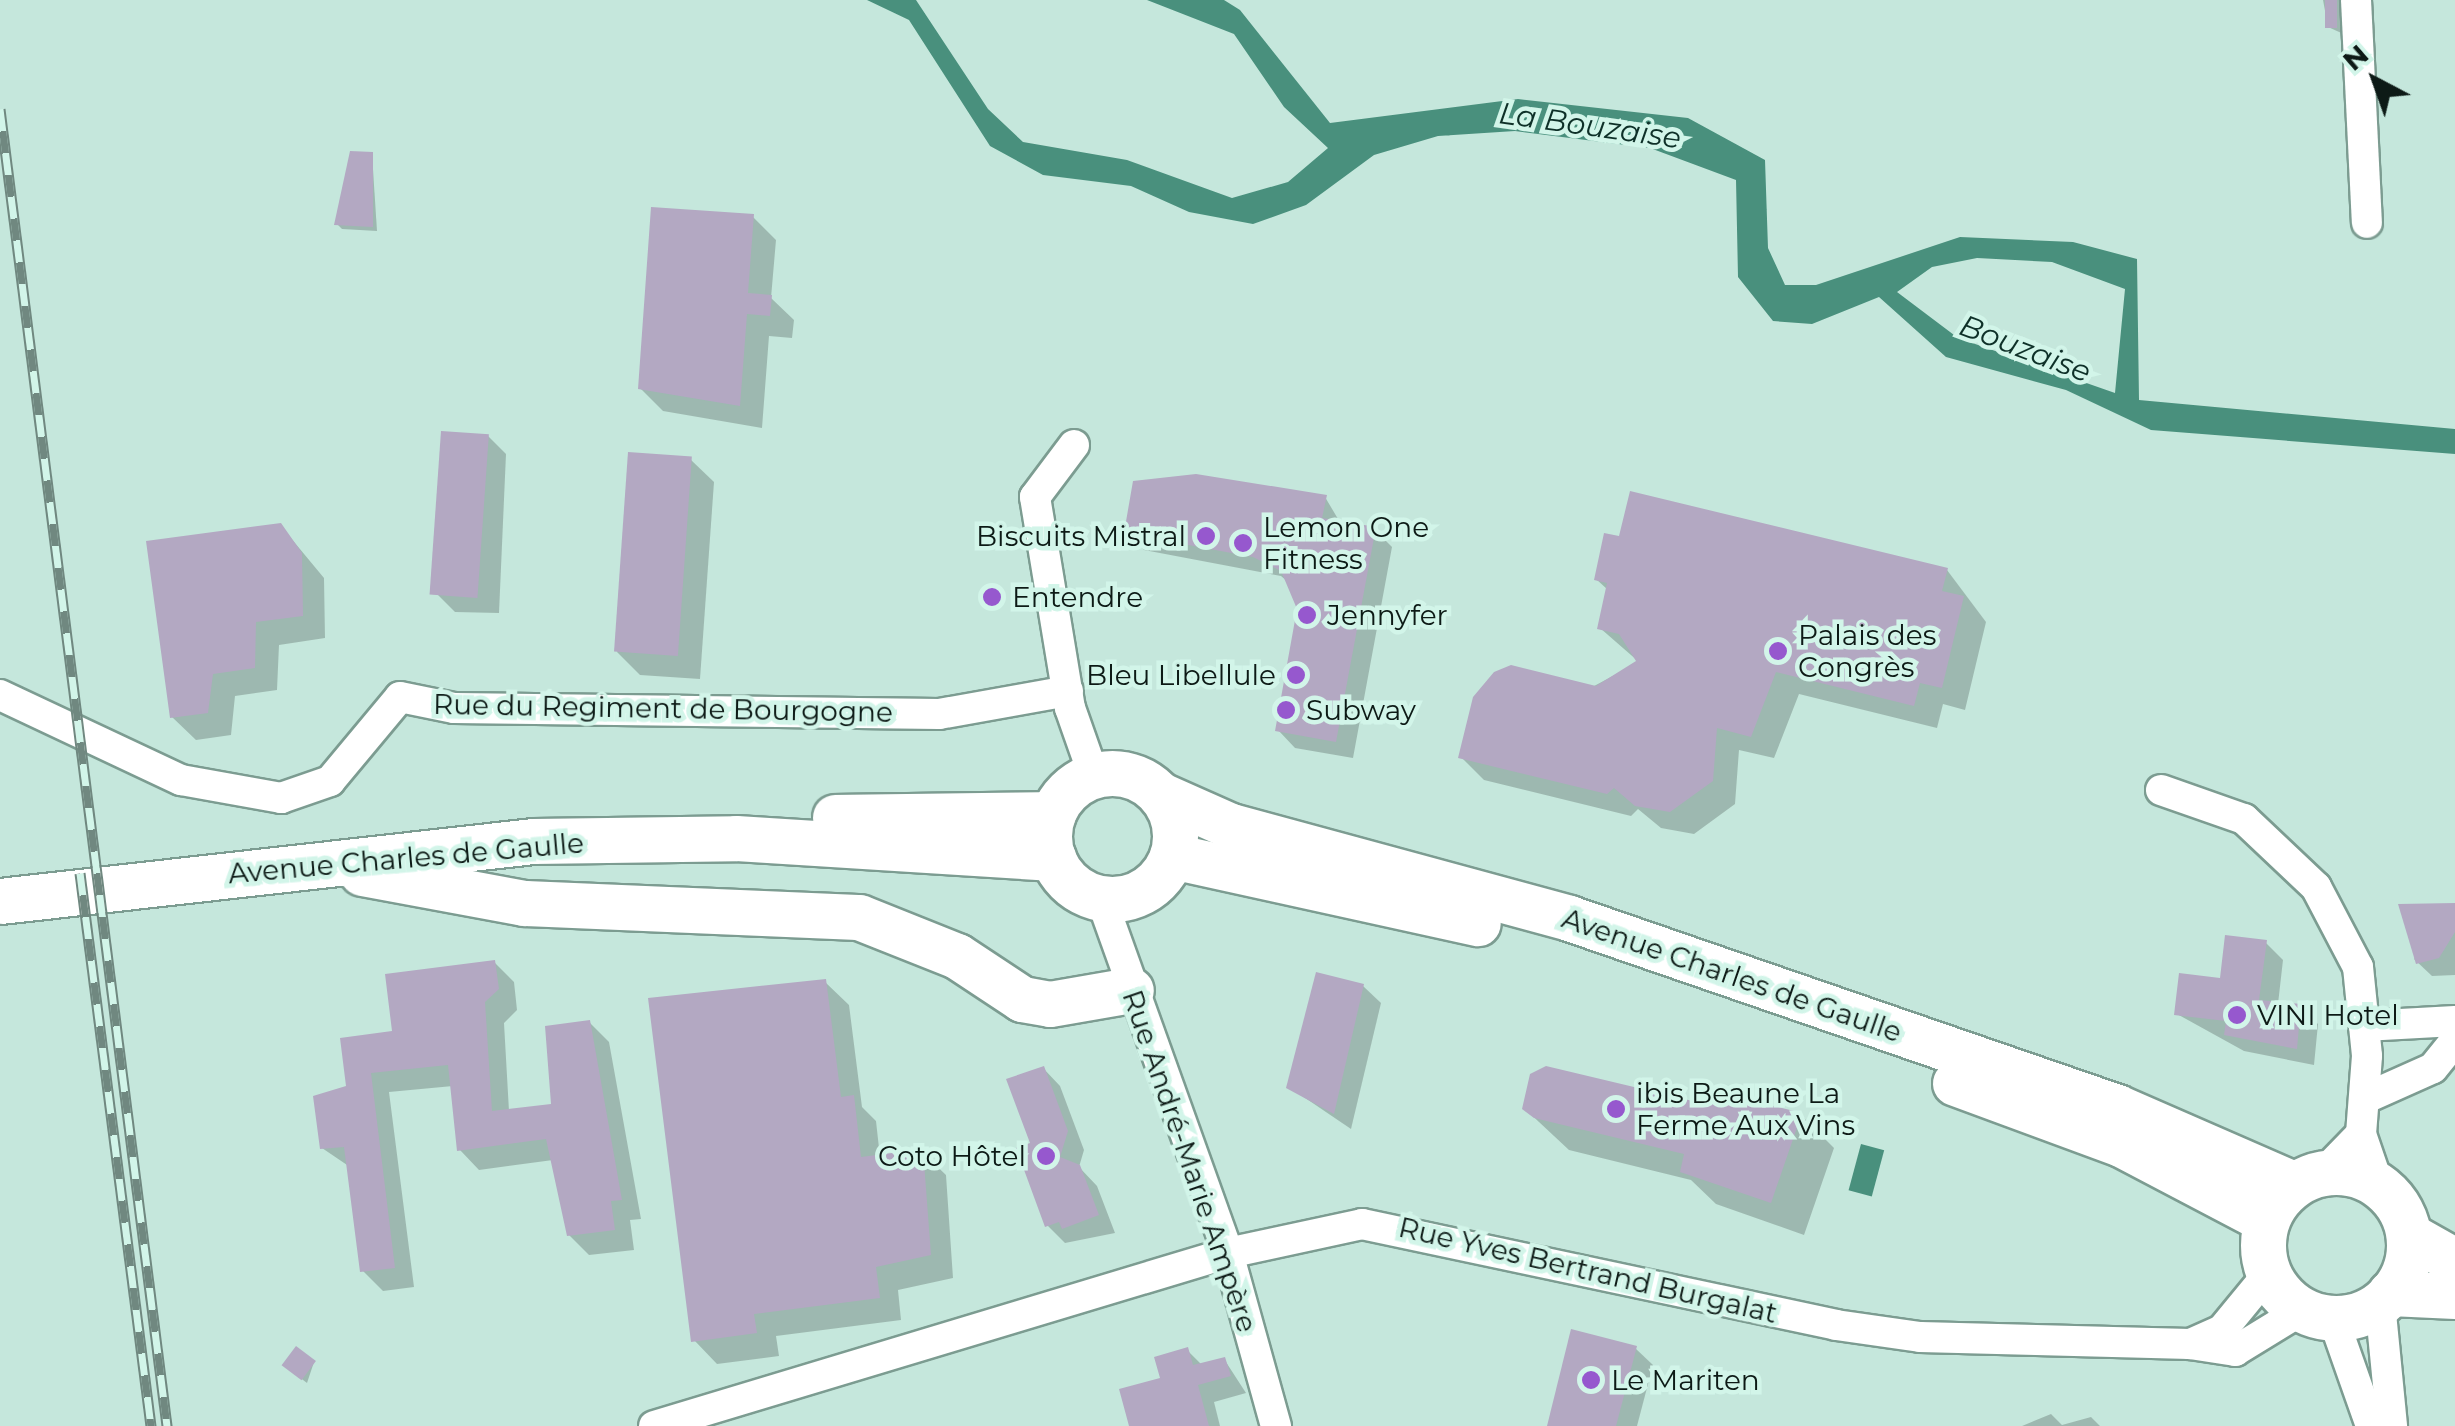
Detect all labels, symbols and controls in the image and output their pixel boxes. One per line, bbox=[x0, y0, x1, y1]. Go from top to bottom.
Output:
north arrow bbox=[2325, 30, 2425, 130]
text: N bbox=[2336, 37, 2375, 78]
water label: La Bouzaise bbox=[1497, 95, 1683, 157]
water label: Bouzaise bbox=[1954, 307, 2096, 391]
place label: Lemon One Fitness bbox=[1263, 510, 1429, 576]
place label: Biscuits Mistral bbox=[976, 519, 1186, 553]
marker: Biscuits Mistral bbox=[1195, 525, 1217, 547]
marker: Lemon One Fitness bbox=[1232, 532, 1254, 554]
place label: Entendre bbox=[1012, 580, 1143, 614]
marker: Entendre bbox=[981, 586, 1003, 608]
place label: Jennyfer bbox=[1327, 598, 1448, 632]
marker: Jennyfer bbox=[1296, 604, 1318, 626]
place label: Palais des Congrès bbox=[1798, 618, 1936, 684]
marker: Palais des Congrès bbox=[1767, 640, 1789, 662]
place label: Bleu Libellule bbox=[1086, 658, 1276, 692]
marker: Bleu Libellule bbox=[1285, 664, 1307, 686]
street label: Rue du Regiment de Bourgogne bbox=[433, 687, 893, 729]
place label: Subway bbox=[1306, 693, 1416, 727]
marker: Subway bbox=[1275, 699, 1297, 721]
street label: Avenue Charles de Gaulle bbox=[227, 826, 585, 890]
street label: Avenue Charles de Gaulle bbox=[1558, 901, 1906, 1049]
street label: Rue André-Marie Ampère bbox=[1116, 986, 1264, 1336]
place label: VINI Hotel bbox=[2257, 998, 2399, 1032]
marker: VINI Hotel bbox=[2226, 1004, 2248, 1026]
place label: ibis Beaune La Ferme Aux Vins bbox=[1636, 1076, 1855, 1142]
marker: ibis Beaune La Ferme Aux Vins bbox=[1605, 1098, 1627, 1120]
place label: Coto Hôtel bbox=[878, 1139, 1026, 1173]
marker: Coto Hôtel bbox=[1035, 1145, 1057, 1167]
street label: Rue Yves Bertrand Burgalat bbox=[1395, 1210, 1781, 1330]
place label: Le Mariten bbox=[1611, 1363, 1760, 1397]
marker: Le Mariten bbox=[1580, 1369, 1602, 1391]

